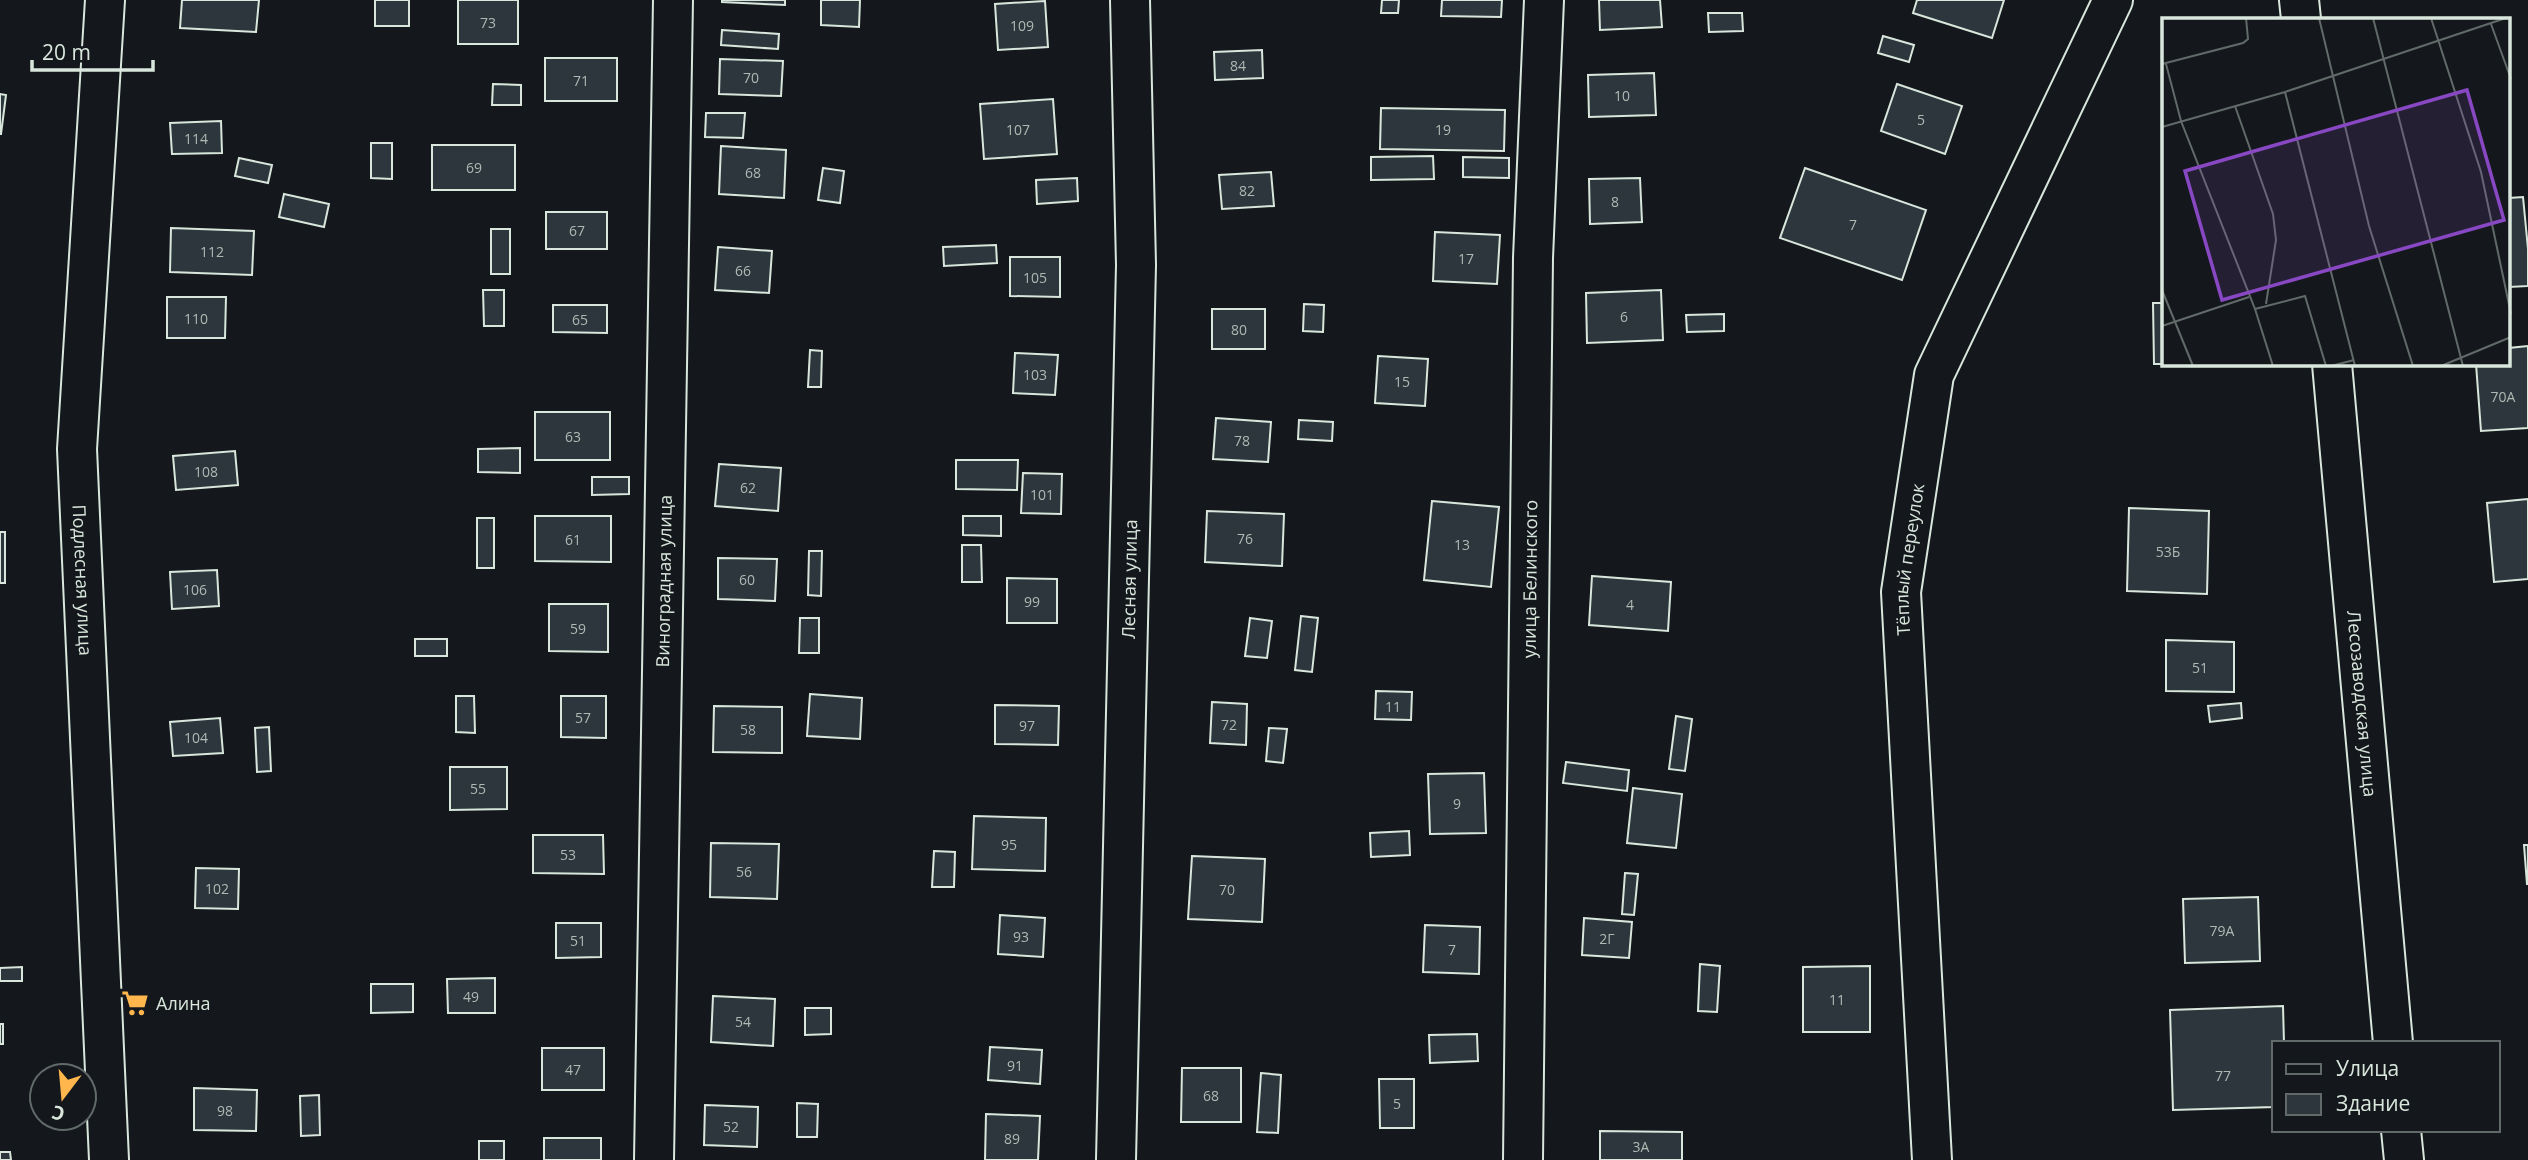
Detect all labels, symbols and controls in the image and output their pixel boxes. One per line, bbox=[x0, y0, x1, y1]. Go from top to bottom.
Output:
house number: 73 bbox=[480, 13, 496, 32]
house number: 109 bbox=[1010, 16, 1034, 35]
inset map bbox=[2162, 18, 2510, 366]
scale bar bbox=[32, 28, 152, 72]
text: 20 m bbox=[42, 38, 91, 66]
house number: 84 bbox=[1230, 56, 1246, 75]
house number: 70 bbox=[743, 68, 759, 87]
house number: 71 bbox=[573, 71, 589, 90]
house number: 10 bbox=[1614, 86, 1630, 105]
house number: 5 bbox=[1917, 110, 1925, 129]
house number: 107 bbox=[1006, 120, 1030, 139]
house number: 19 bbox=[1435, 120, 1451, 139]
house number: 114 bbox=[184, 129, 208, 148]
house number: 69 bbox=[466, 158, 482, 177]
house number: 68 bbox=[745, 163, 761, 182]
house number: 82 bbox=[1239, 181, 1255, 200]
house number: 8 bbox=[1611, 192, 1619, 211]
house number: 7 bbox=[1849, 215, 1857, 234]
house number: 67 bbox=[569, 221, 585, 240]
house number: 112 bbox=[200, 242, 224, 261]
house number: 17 bbox=[1458, 249, 1474, 268]
house number: 66 bbox=[735, 261, 751, 280]
house number: 105 bbox=[1023, 268, 1047, 287]
house number: 6 bbox=[1620, 307, 1628, 326]
house number: 110 bbox=[184, 309, 208, 328]
house number: 65 bbox=[572, 310, 588, 329]
house number: 80 bbox=[1231, 320, 1247, 339]
house number: 103 bbox=[1023, 365, 1047, 384]
house number: 15 bbox=[1394, 372, 1410, 391]
house number: 70А bbox=[2491, 387, 2516, 406]
house number: 63 bbox=[565, 427, 581, 446]
house number: 78 bbox=[1234, 431, 1250, 450]
house number: 108 bbox=[194, 462, 218, 481]
house number: 62 bbox=[740, 478, 756, 497]
street label: Тёплый переулок bbox=[1889, 481, 1929, 636]
house number: 101 bbox=[1030, 485, 1054, 504]
street label: Виноградная улица bbox=[650, 495, 677, 668]
street label: улица Белинского bbox=[1517, 500, 1542, 658]
street label: Подлесная улица bbox=[68, 504, 98, 656]
street label: Лесная улица bbox=[1116, 519, 1142, 639]
house number: 76 bbox=[1237, 529, 1253, 548]
house number: 61 bbox=[565, 530, 581, 549]
house number: 13 bbox=[1454, 535, 1470, 554]
house number: 53Б bbox=[2156, 542, 2180, 561]
house number: 60 bbox=[739, 570, 755, 589]
house number: 106 bbox=[183, 580, 207, 599]
house number: 99 bbox=[1024, 592, 1040, 611]
house number: 4 bbox=[1626, 595, 1634, 614]
street label: Лесозаводская улица bbox=[2342, 609, 2383, 798]
house number: 59 bbox=[570, 619, 586, 638]
house number: 51 bbox=[2192, 658, 2208, 677]
house number: 11 bbox=[1385, 697, 1401, 716]
house number: 57 bbox=[575, 708, 591, 727]
house number: 72 bbox=[1221, 715, 1237, 734]
house number: 97 bbox=[1019, 716, 1035, 735]
house number: 58 bbox=[740, 720, 756, 739]
house number: 104 bbox=[184, 728, 208, 747]
house number: 55 bbox=[470, 779, 486, 798]
house number: 9 bbox=[1453, 794, 1461, 813]
house number: 95 bbox=[1001, 835, 1017, 854]
house number: 53 bbox=[560, 845, 576, 864]
house number: 56 bbox=[736, 862, 752, 881]
house number: 102 bbox=[205, 879, 229, 898]
house number: 70 bbox=[1219, 880, 1235, 899]
house number: 79А bbox=[2210, 921, 2235, 940]
house number: 93 bbox=[1013, 927, 1029, 946]
house number: 2Г bbox=[1599, 929, 1615, 948]
house number: 51 bbox=[570, 931, 586, 950]
house number: 7 bbox=[1448, 940, 1456, 959]
house number: 49 bbox=[463, 987, 479, 1006]
supermarket icon: Алина bbox=[120, 988, 150, 1018]
house number: 11 bbox=[1829, 990, 1845, 1009]
place label: Алина bbox=[156, 991, 211, 1015]
house number: 54 bbox=[735, 1012, 751, 1031]
legend bbox=[2272, 1041, 2500, 1132]
text: Улица bbox=[2336, 1054, 2399, 1082]
house number: 91 bbox=[1007, 1056, 1023, 1075]
house number: 47 bbox=[565, 1060, 581, 1079]
north arrow bbox=[28, 1062, 98, 1132]
house number: 77 bbox=[2215, 1066, 2231, 1085]
house number: 68 bbox=[1203, 1086, 1219, 1105]
text: Здание bbox=[2336, 1089, 2410, 1117]
house number: 5 bbox=[1393, 1094, 1401, 1113]
text: С bbox=[49, 1099, 68, 1128]
house number: 98 bbox=[217, 1101, 233, 1120]
house number: 52 bbox=[723, 1117, 739, 1136]
house number: 89 bbox=[1004, 1129, 1020, 1148]
house number: 3А bbox=[1633, 1137, 1650, 1156]

